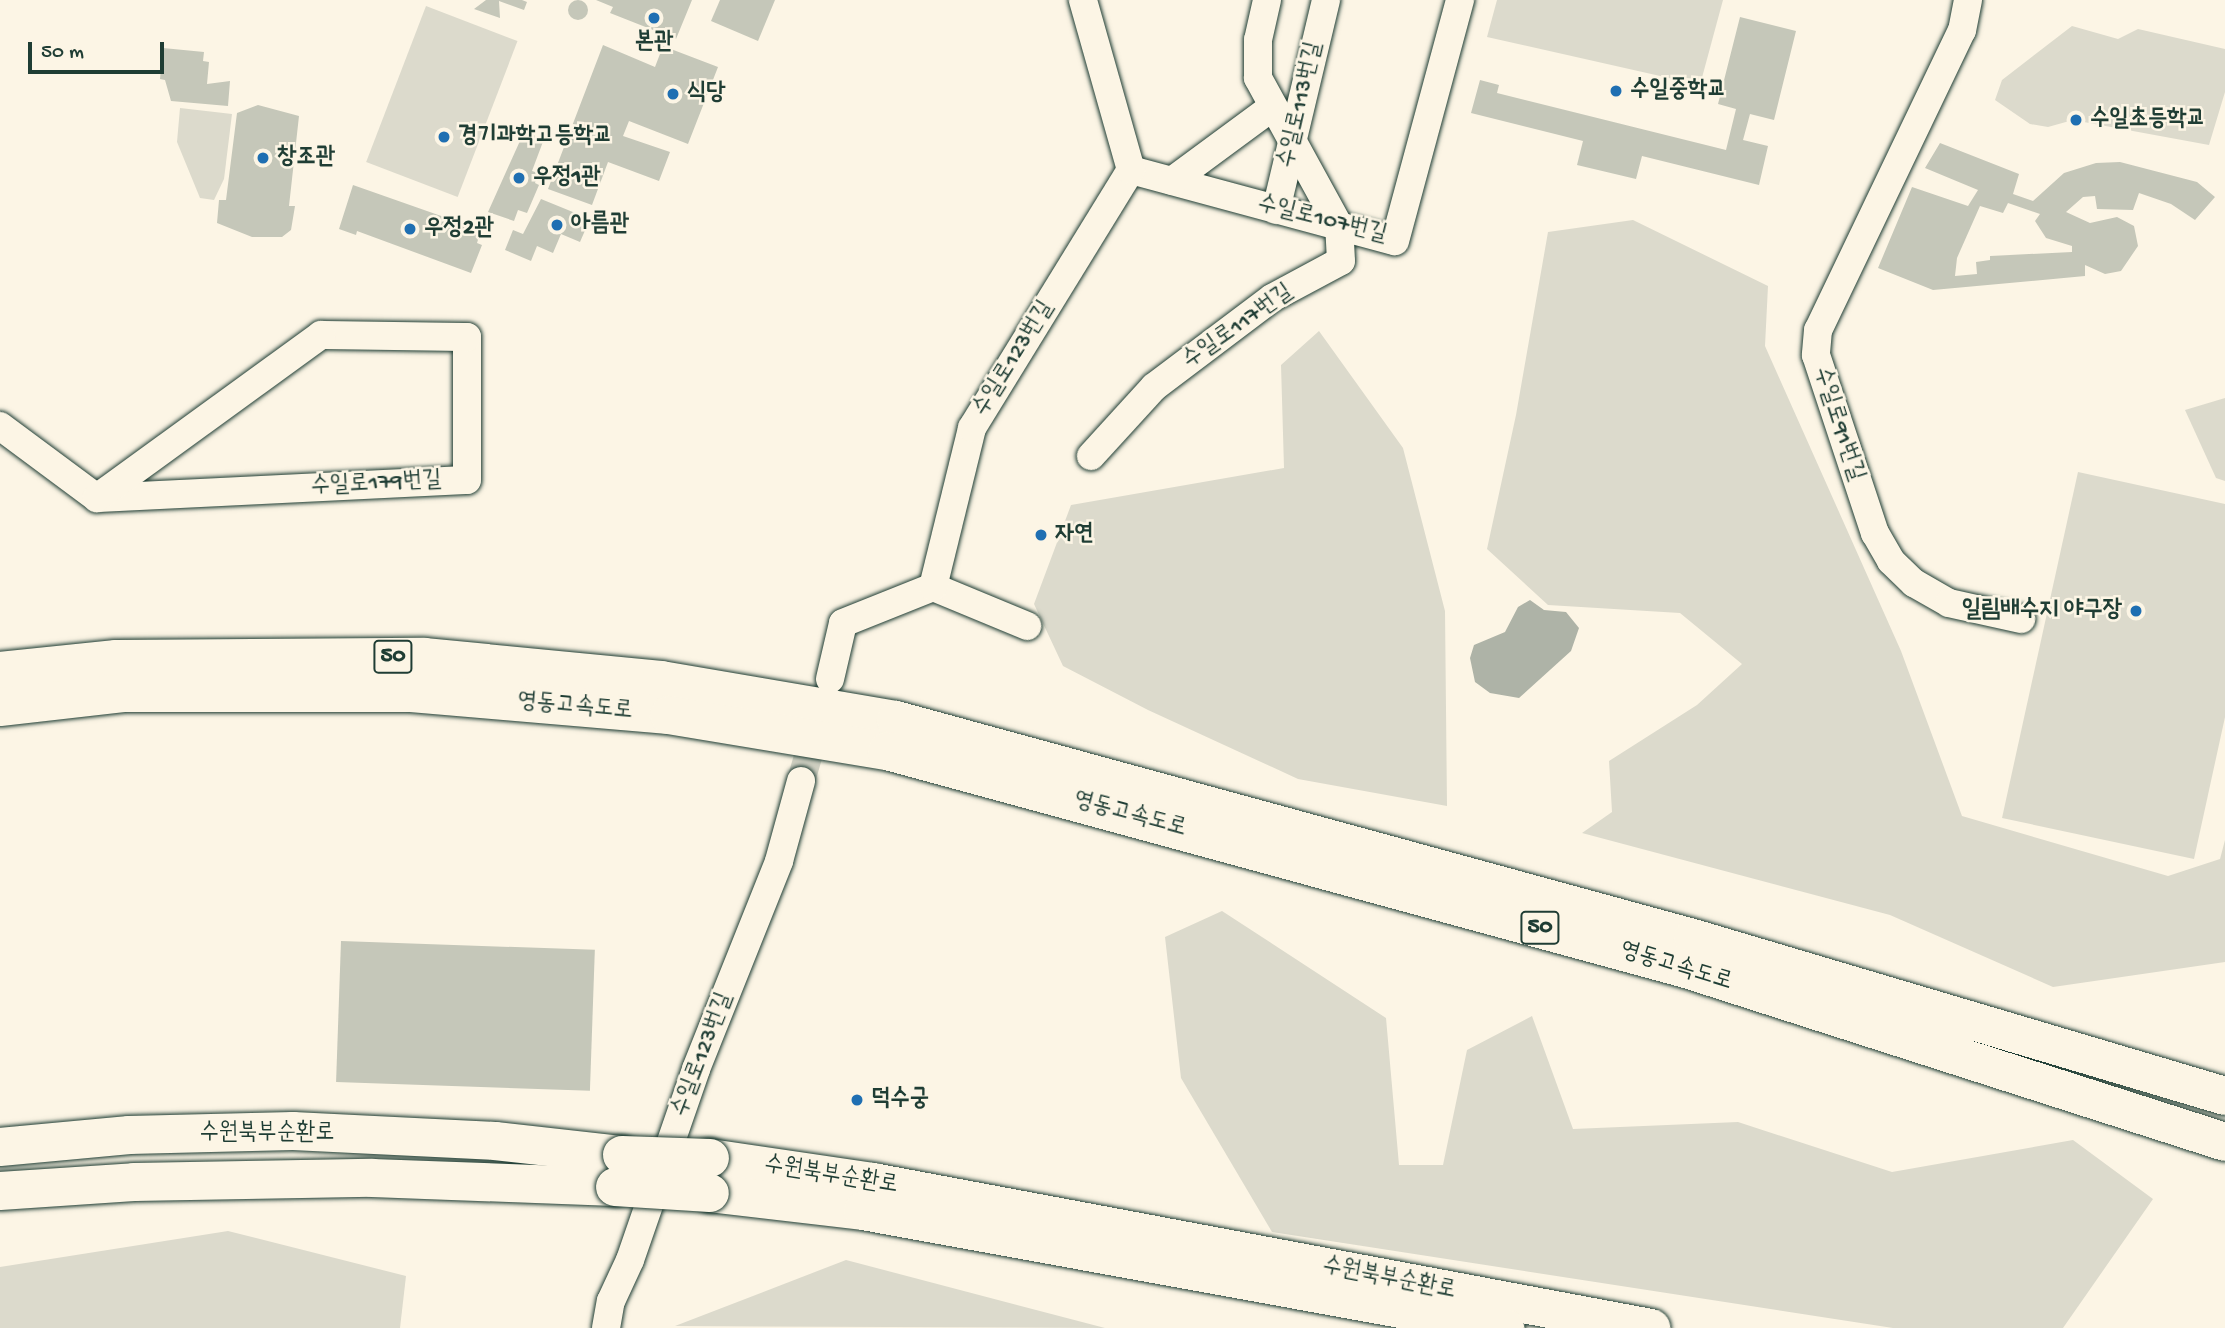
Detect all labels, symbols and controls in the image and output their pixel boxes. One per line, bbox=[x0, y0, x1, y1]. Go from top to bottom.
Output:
marker: 본관 bbox=[646, 10, 662, 26]
scale bar bbox=[32, 28, 168, 72]
place label: 본관 bbox=[635, 29, 673, 57]
street label: 수일로113번길 bbox=[1273, 39, 1329, 171]
text: 50 m bbox=[41, 41, 84, 66]
place label: 수일중학교 bbox=[1630, 77, 1727, 105]
place label: 식당 bbox=[687, 80, 726, 108]
marker: 수일중학교 bbox=[1608, 83, 1624, 99]
marker: 식당 bbox=[665, 86, 681, 102]
place label: 수일초등학교 bbox=[2090, 106, 2206, 134]
marker: 수일초등학교 bbox=[2068, 112, 2084, 128]
place label: 경기과학고등학교 bbox=[458, 123, 612, 151]
marker: 경기과학고등학교 bbox=[436, 129, 452, 145]
place label: 창조관 bbox=[277, 144, 335, 172]
marker: 창조관 bbox=[255, 150, 271, 166]
place label: 우정1관 bbox=[533, 164, 601, 192]
marker: 우정1관 bbox=[511, 170, 527, 186]
street label: 수일로107번길 bbox=[1254, 190, 1390, 250]
place label: 아름관 bbox=[571, 211, 629, 239]
place label: 우정2관 bbox=[424, 215, 494, 243]
marker: 아름관 bbox=[549, 217, 565, 233]
marker: 우정2관 bbox=[402, 221, 418, 237]
street label: 수일로117번길 bbox=[1177, 278, 1299, 376]
street label: 수일로123번길 bbox=[967, 296, 1061, 422]
street label: 수일로91번길 bbox=[1806, 363, 1870, 485]
street label: 수일로179번길 bbox=[310, 466, 442, 502]
place label: 자연 bbox=[1055, 521, 1094, 549]
marker: 자연 bbox=[1033, 527, 1049, 543]
place label: 일림배수지 야구장 bbox=[1962, 597, 2122, 625]
marker: 일림배수지 야구장 bbox=[2128, 603, 2144, 619]
road number: 50 bbox=[372, 638, 414, 677]
street label: 영동고속도로 bbox=[516, 688, 634, 726]
street label: 영동고속도로 bbox=[1070, 786, 1190, 844]
road number: 50 bbox=[1519, 909, 1561, 948]
street label: 영동고속도로 bbox=[1616, 936, 1736, 998]
street label: 수일로123번길 bbox=[666, 989, 740, 1121]
place label: 덕수궁 bbox=[871, 1086, 929, 1114]
marker: 덕수궁 bbox=[849, 1092, 865, 1108]
street label: 수원북부순환로 bbox=[199, 1120, 335, 1148]
street label: 수원북부순환로 bbox=[762, 1151, 900, 1201]
street label: 수원북부순환로 bbox=[1320, 1252, 1458, 1306]

